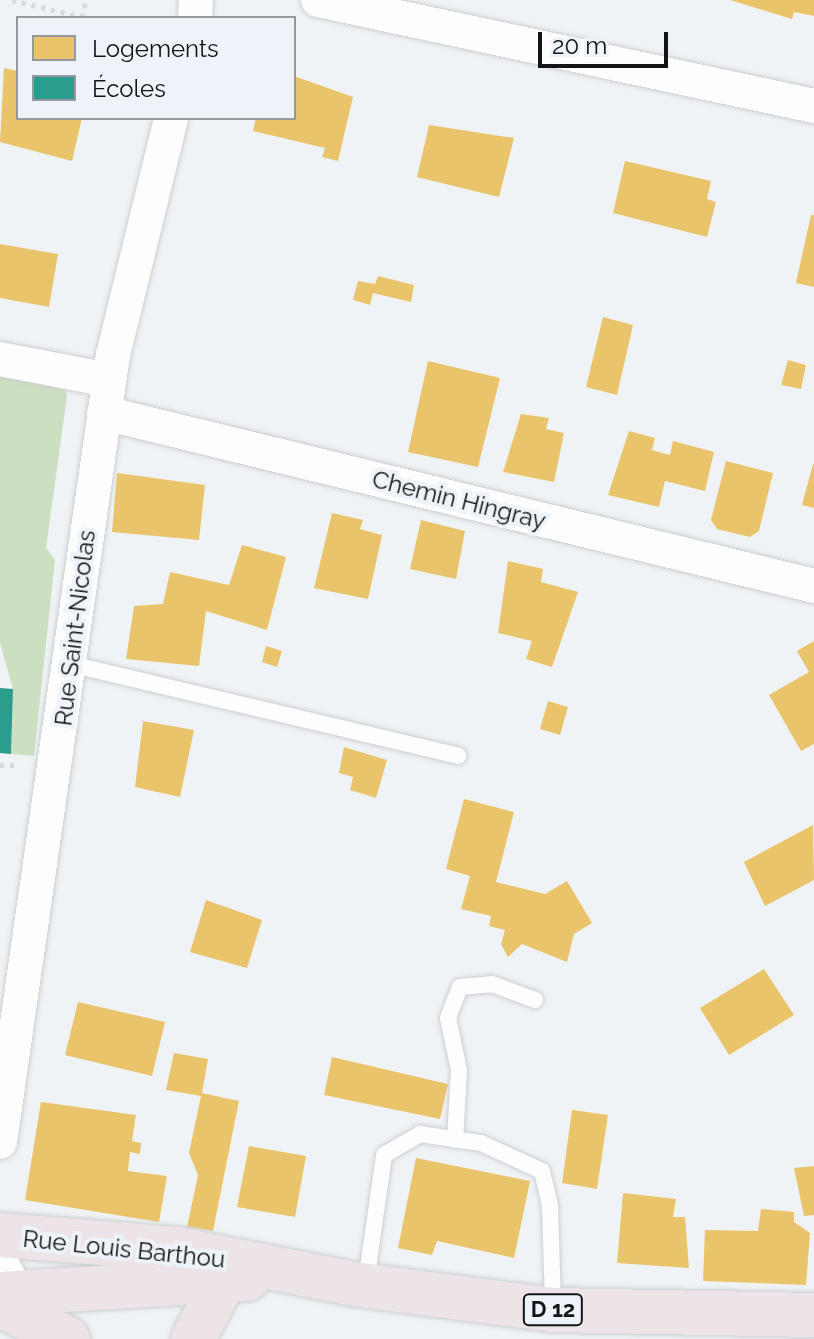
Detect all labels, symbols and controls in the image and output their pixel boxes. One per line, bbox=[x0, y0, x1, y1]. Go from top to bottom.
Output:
legend bbox=[16, 16, 296, 120]
scale bar bbox=[542, 16, 672, 66]
text: 20 m bbox=[552, 31, 607, 60]
text: Logements bbox=[92, 34, 219, 63]
text: Écoles bbox=[92, 74, 166, 103]
street label: Chemin Hingray bbox=[369, 465, 549, 535]
street label: Rue Saint-Nicolas bbox=[49, 528, 101, 728]
street label: Rue Louis Barthou bbox=[21, 1224, 227, 1274]
road number: D 12 bbox=[521, 1292, 585, 1328]

